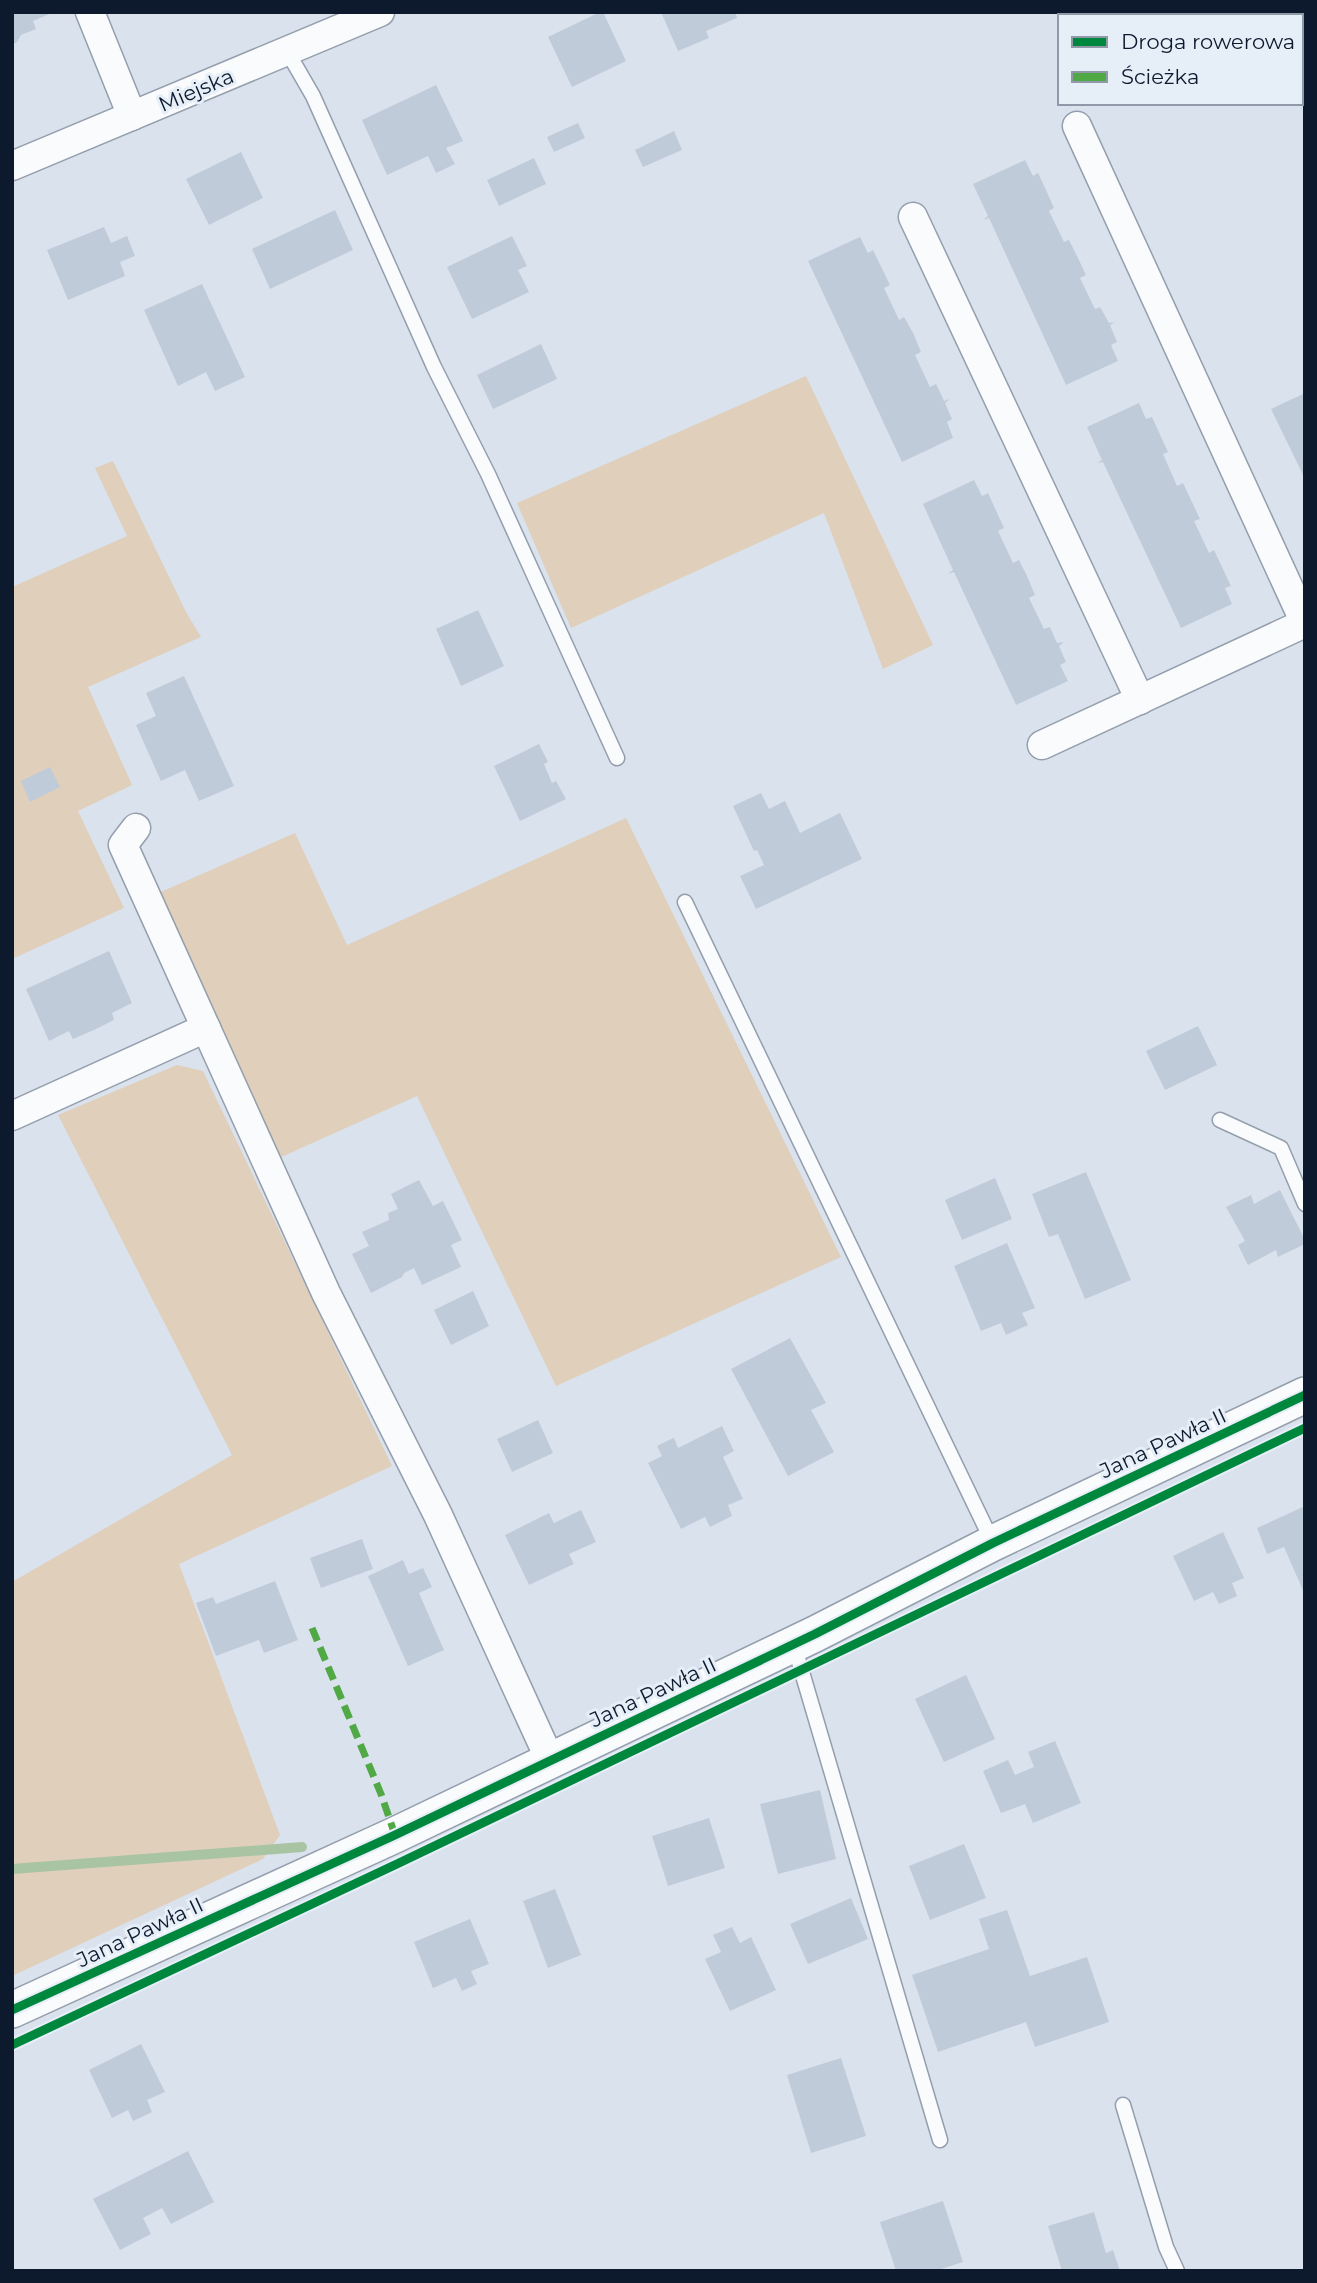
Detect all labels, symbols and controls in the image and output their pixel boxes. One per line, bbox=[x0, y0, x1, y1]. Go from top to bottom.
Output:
legend bbox=[1058, 14, 1303, 105]
text: Droga rowerowa bbox=[1121, 29, 1295, 54]
street label: Miejska bbox=[155, 63, 237, 117]
text: Ścieżka bbox=[1121, 64, 1199, 89]
street label: Jana Pawła II bbox=[1095, 1403, 1230, 1484]
street label: Jana Pawła II bbox=[585, 1652, 720, 1733]
street label: Jana Pawła II bbox=[72, 1892, 207, 1973]

